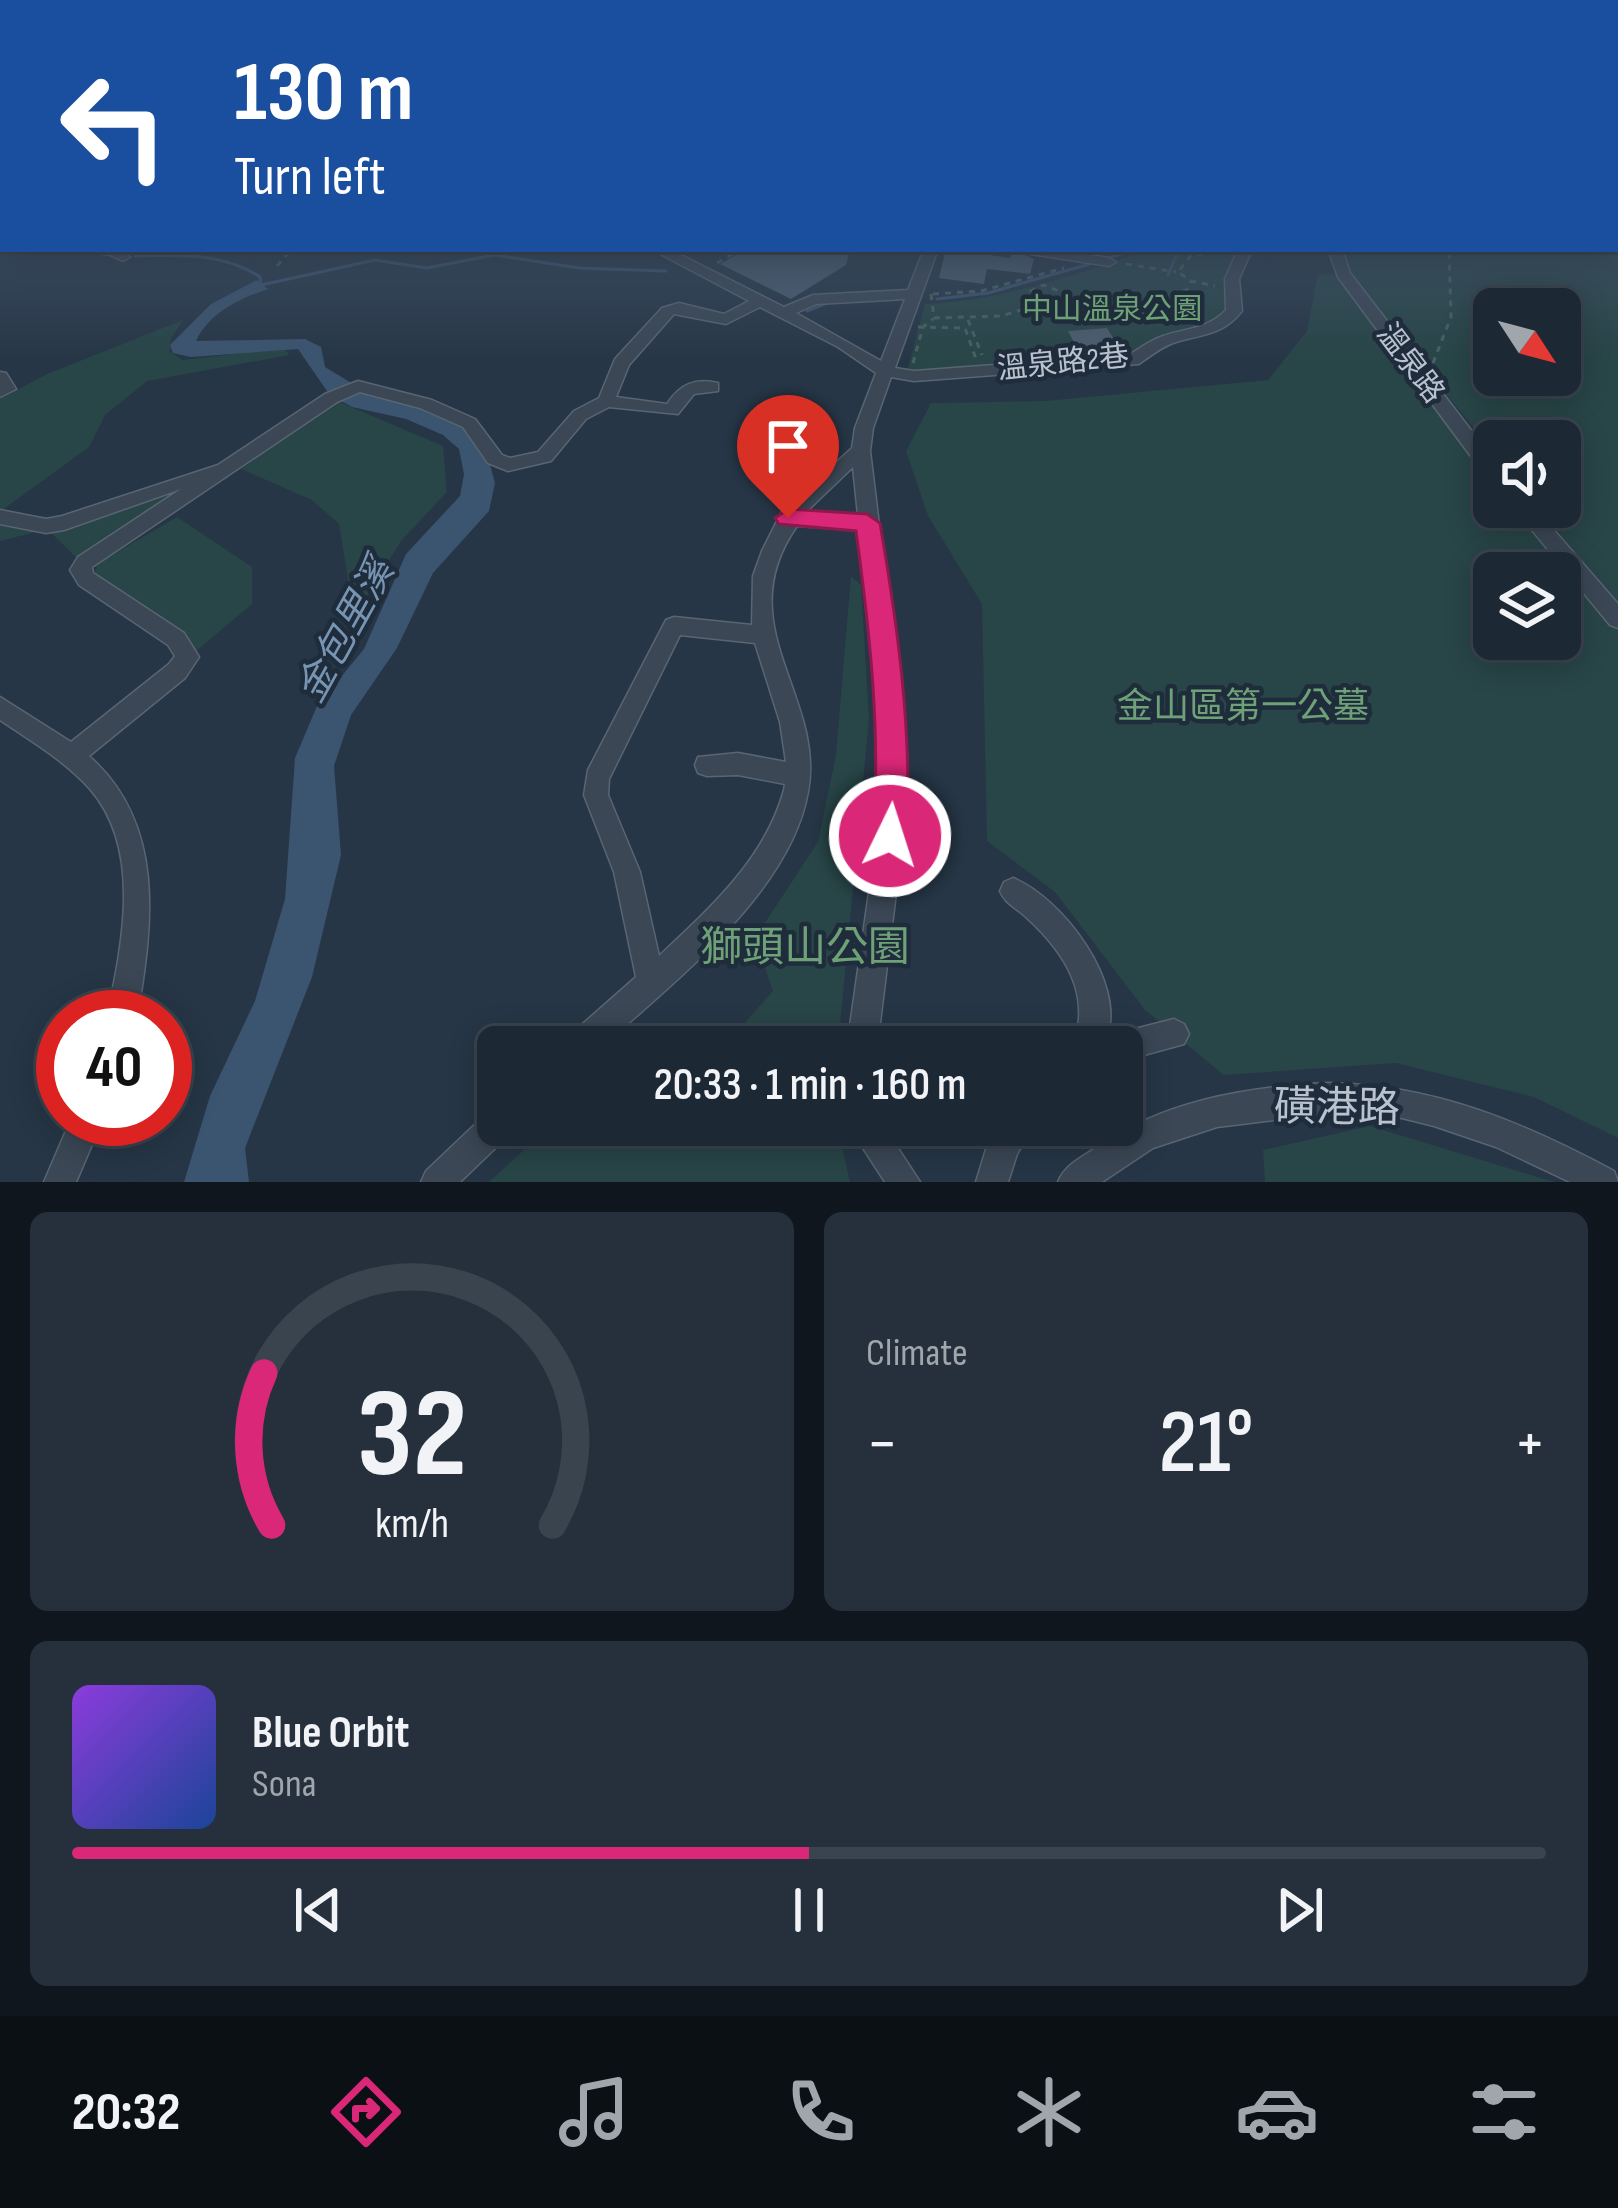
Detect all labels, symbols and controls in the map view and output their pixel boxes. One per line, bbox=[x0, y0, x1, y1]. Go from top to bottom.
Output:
text: 130 m bbox=[234, 43, 413, 144]
icon: left bbox=[36, 48, 192, 204]
text: Turn left bbox=[234, 145, 386, 210]
north arrow bbox=[1473, 288, 1581, 396]
map controls bbox=[1473, 288, 1581, 660]
park label: 中山溫泉公園 bbox=[1022, 292, 1202, 328]
street label: 溫泉路 bbox=[1369, 317, 1452, 410]
street label: 溫泉路2巷 bbox=[995, 338, 1131, 388]
pin bbox=[737, 395, 839, 518]
icon: arrive bbox=[755, 413, 821, 479]
button: sound bbox=[1473, 420, 1581, 528]
water label: 金包里溪 bbox=[288, 547, 407, 711]
button: layers bbox=[1473, 552, 1581, 660]
park label: 金山區第一公墓 bbox=[1117, 686, 1369, 729]
position arrow bbox=[827, 773, 953, 899]
park label: 獅頭山公園 bbox=[700, 923, 910, 974]
speed limit sign: 40 bbox=[36, 990, 192, 1146]
text: 20:33 · 1 min · 160 m bbox=[654, 1058, 967, 1113]
street label: 磺港路 bbox=[1274, 1082, 1400, 1135]
text: Climate bbox=[866, 1330, 968, 1377]
text: 32 bbox=[357, 1362, 467, 1511]
text: 21° bbox=[1158, 1390, 1254, 1498]
text: − bbox=[866, 1405, 898, 1484]
text: + bbox=[1514, 1405, 1546, 1484]
text: km/h bbox=[375, 1497, 449, 1549]
text: Blue Orbit bbox=[252, 1706, 409, 1761]
text: Sona bbox=[252, 1761, 317, 1808]
icon: previous bbox=[285, 1877, 351, 1943]
icon: pause bbox=[776, 1877, 842, 1943]
icon: next bbox=[1267, 1877, 1333, 1943]
icon: directions bbox=[324, 2070, 408, 2154]
icon: music bbox=[552, 2070, 636, 2154]
icon: phone bbox=[779, 2070, 863, 2154]
icon: climate bbox=[1007, 2070, 1091, 2154]
icon: car bbox=[1235, 2070, 1319, 2154]
icon: filters bbox=[1462, 2070, 1546, 2154]
text: 20:32 bbox=[72, 2080, 180, 2145]

